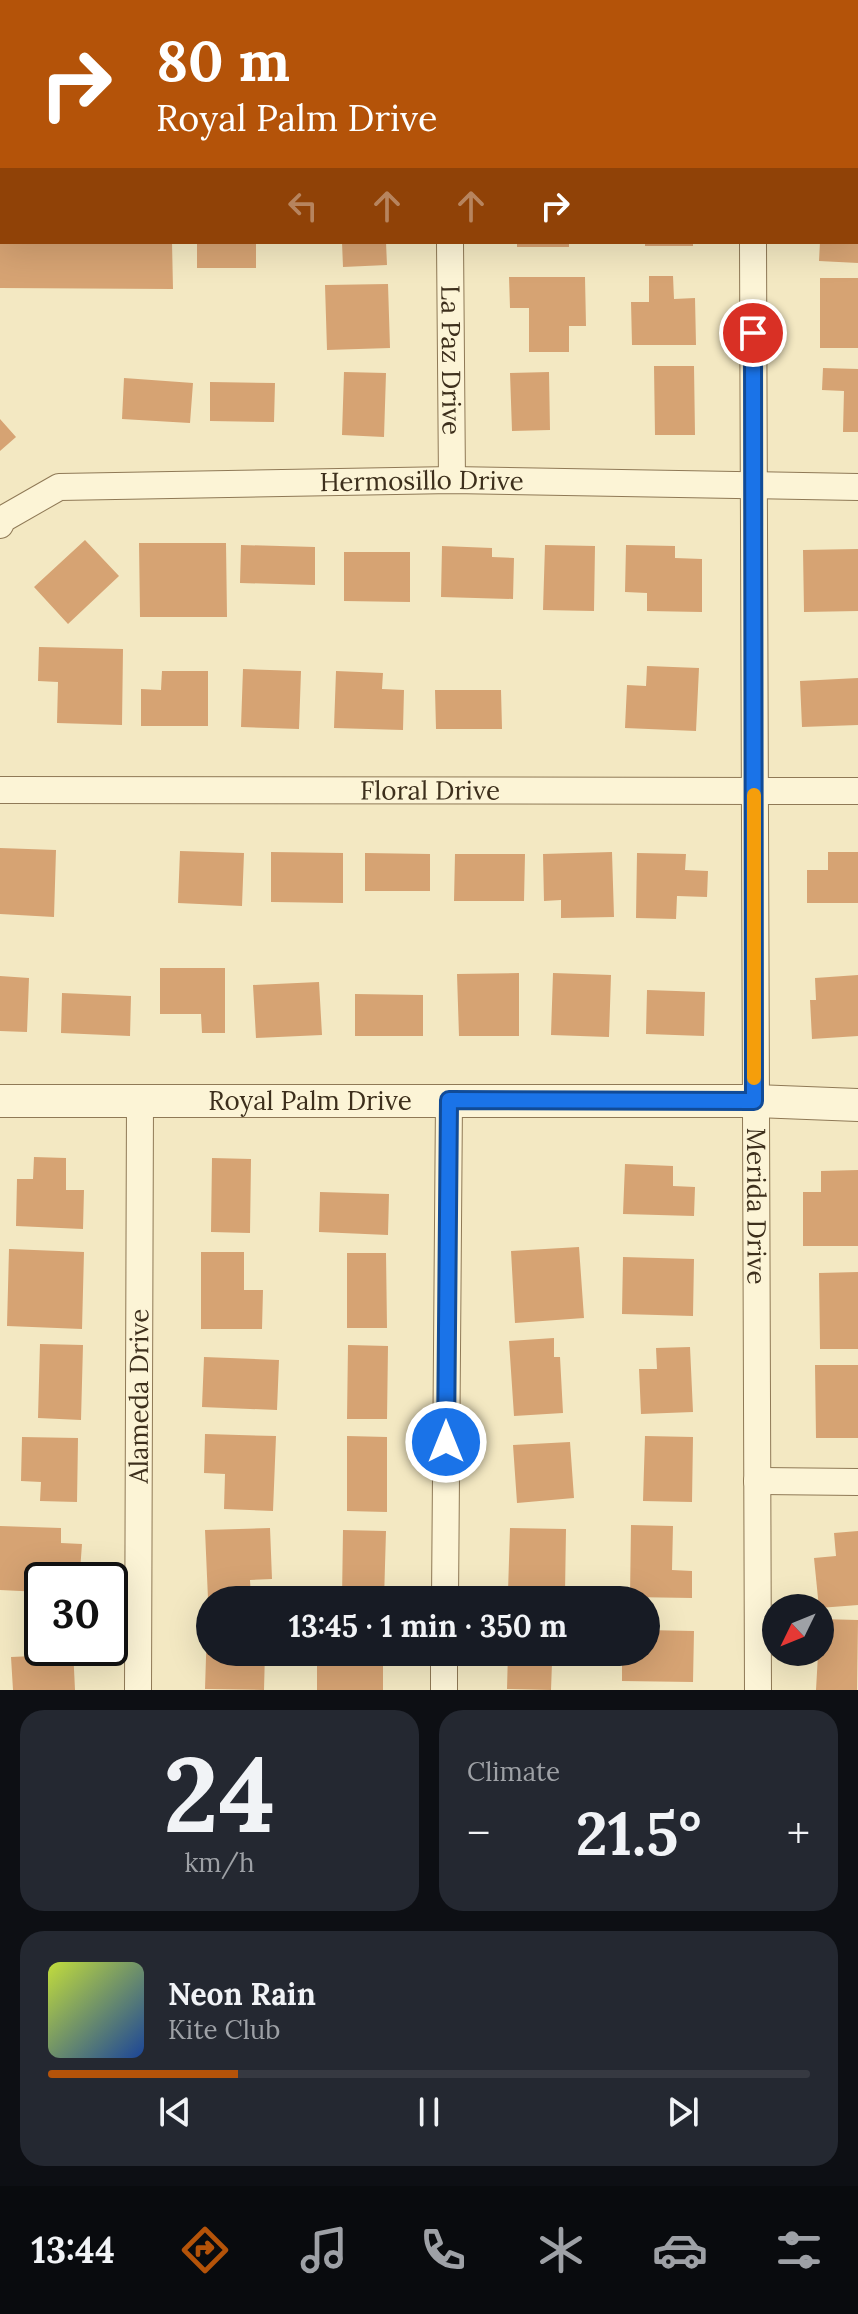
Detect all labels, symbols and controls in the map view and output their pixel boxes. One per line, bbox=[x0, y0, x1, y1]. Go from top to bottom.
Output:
text: 80 m bbox=[156, 25, 290, 96]
icon: right bbox=[24, 32, 128, 136]
text: Royal Palm Drive bbox=[156, 95, 438, 141]
icon: left bbox=[281, 184, 325, 228]
icon: ahead bbox=[365, 184, 409, 228]
icon: ahead bbox=[449, 184, 493, 228]
icon: right bbox=[533, 184, 577, 228]
street label: La Paz Drive bbox=[434, 285, 469, 435]
pin bbox=[719, 299, 787, 367]
icon: arrive bbox=[731, 311, 775, 355]
street label: Hermosillo Drive bbox=[319, 463, 524, 498]
street label: Floral Drive bbox=[360, 773, 500, 807]
street label: Royal Palm Drive bbox=[208, 1084, 412, 1117]
street label: Merida Drive bbox=[740, 1127, 774, 1285]
street label: Alameda Drive bbox=[122, 1309, 155, 1484]
position arrow bbox=[404, 1400, 488, 1484]
speed limit sign: 30 bbox=[24, 1562, 128, 1666]
north arrow bbox=[762, 1594, 834, 1666]
map controls bbox=[762, 1594, 834, 1666]
text: 13:45 · 1 min · 350 m bbox=[289, 1607, 567, 1645]
text: 24 bbox=[163, 1727, 276, 1860]
text: Climate bbox=[467, 1755, 560, 1788]
text: 21.5° bbox=[576, 1795, 701, 1871]
text: − bbox=[467, 1805, 490, 1861]
text: + bbox=[787, 1805, 810, 1861]
text: km/h bbox=[184, 1846, 255, 1879]
text: Neon Rain bbox=[168, 1975, 316, 2013]
text: Kite Club bbox=[168, 2013, 280, 2046]
icon: previous bbox=[153, 2090, 197, 2134]
icon: pause bbox=[407, 2090, 451, 2134]
icon: next bbox=[661, 2090, 705, 2134]
icon: directions bbox=[177, 2222, 233, 2278]
icon: music bbox=[296, 2222, 352, 2278]
icon: phone bbox=[415, 2222, 471, 2278]
icon: climate bbox=[533, 2222, 589, 2278]
icon: car bbox=[652, 2222, 708, 2278]
icon: filters bbox=[771, 2222, 827, 2278]
text: 13:44 bbox=[31, 2227, 115, 2273]

